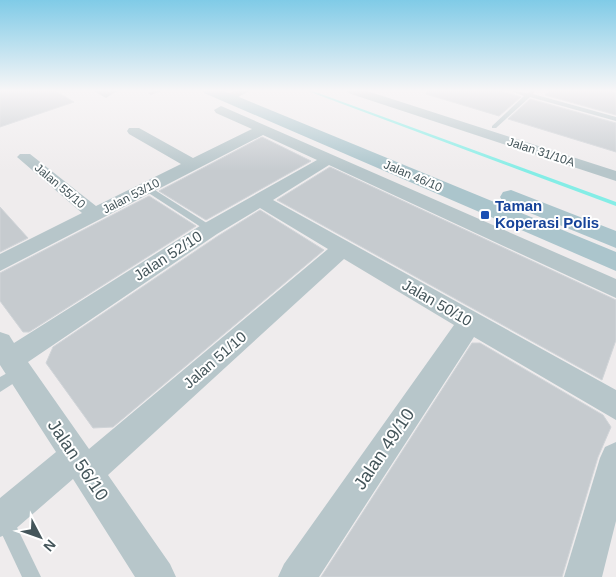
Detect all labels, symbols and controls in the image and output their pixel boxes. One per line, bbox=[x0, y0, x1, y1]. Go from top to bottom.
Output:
street label: Jalan 31/10A bbox=[506, 135, 576, 169]
street label: Jalan 46/10 bbox=[382, 157, 445, 195]
street label: Jalan 55/10 bbox=[32, 161, 89, 212]
street label: Jalan 53/10 bbox=[100, 176, 162, 216]
place label: Taman Koperasi Polis bbox=[495, 197, 599, 231]
marker: Taman Koperasi Polis bbox=[479, 209, 491, 221]
street label: Jalan 52/10 bbox=[131, 227, 205, 284]
street label: Jalan 50/10 bbox=[399, 276, 475, 329]
street label: Jalan 51/10 bbox=[180, 328, 250, 391]
street label: Jalan 49/10 bbox=[350, 405, 418, 493]
street label: Jalan 56/10 bbox=[44, 416, 112, 504]
north arrow bbox=[15, 512, 65, 562]
text: N bbox=[40, 536, 59, 555]

